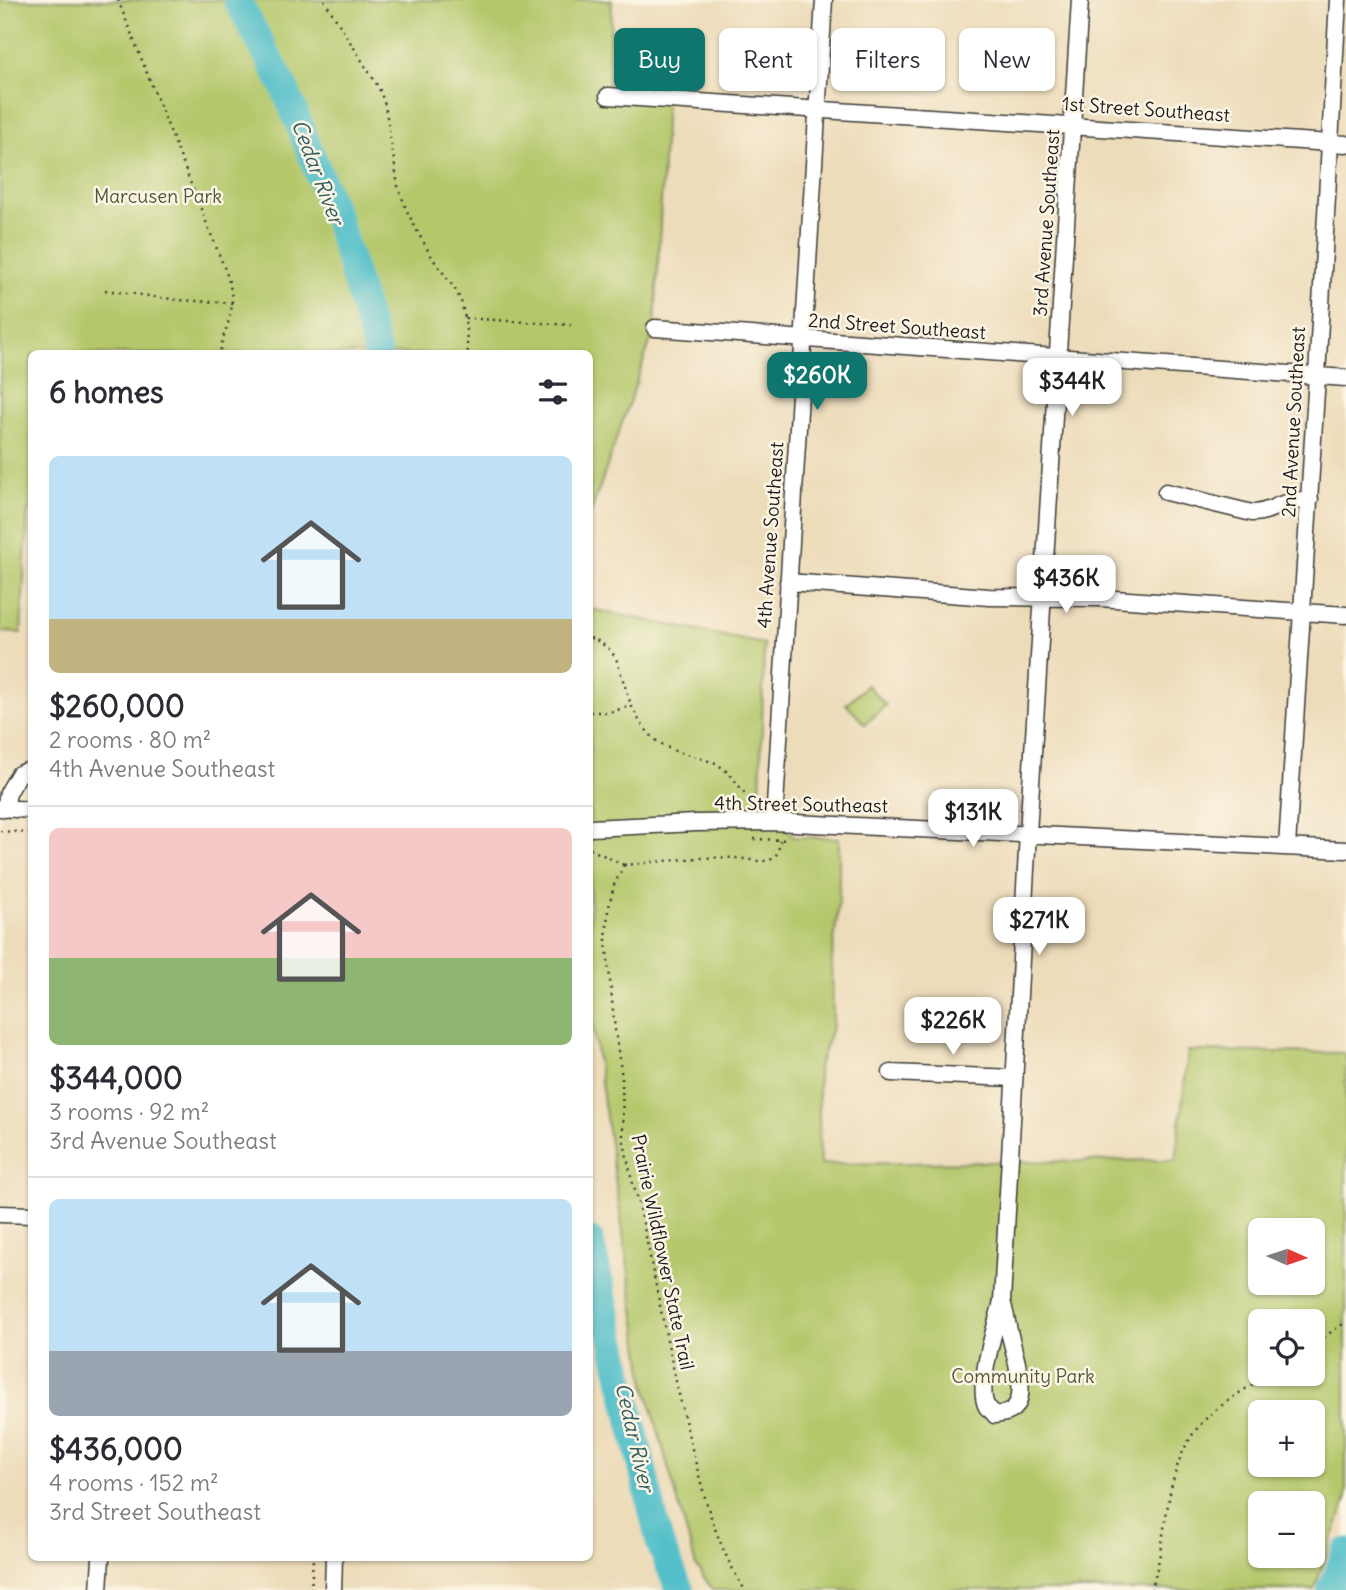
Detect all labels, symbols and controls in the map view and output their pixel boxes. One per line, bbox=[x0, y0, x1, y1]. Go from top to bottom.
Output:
chip: Buy bbox=[614, 28, 705, 91]
chip: Rent bbox=[719, 28, 817, 91]
chip: Filters bbox=[831, 28, 945, 91]
chip: New bbox=[959, 28, 1055, 91]
street label: 1st Street Southeast bbox=[1061, 91, 1231, 127]
water label: Cedar River bbox=[286, 116, 351, 231]
street label: 3rd Avenue Southeast bbox=[1027, 128, 1065, 318]
park label: Marcusen Park bbox=[94, 184, 222, 208]
street label: 2nd Street Southeast bbox=[807, 308, 987, 344]
street label: 2nd Avenue Southeast bbox=[1276, 326, 1310, 518]
pin: $260K bbox=[768, 352, 866, 412]
pin: $344K bbox=[1023, 358, 1121, 418]
text: $260K bbox=[783, 360, 851, 389]
text: $344K bbox=[1039, 366, 1105, 395]
text: 6 homes bbox=[49, 373, 164, 411]
icon: filters bbox=[534, 373, 572, 411]
street label: 4th Avenue Southeast bbox=[752, 441, 788, 629]
icon: home bbox=[248, 502, 374, 628]
pin: $436K bbox=[1017, 556, 1115, 615]
text: $436K bbox=[1033, 563, 1099, 592]
text: $260,000 bbox=[49, 687, 185, 725]
text: 2 rooms · 80 m² bbox=[49, 725, 211, 754]
text: 4th Avenue Southeast bbox=[49, 754, 275, 783]
street label: 4th Street Southeast bbox=[714, 790, 888, 818]
pin: $131K bbox=[924, 790, 1022, 849]
text: $131K bbox=[944, 797, 1002, 826]
icon: home bbox=[248, 874, 374, 1000]
pin: $271K bbox=[990, 898, 1088, 957]
text: $271K bbox=[1009, 905, 1069, 934]
pin: $226K bbox=[904, 998, 1002, 1057]
text: $226K bbox=[920, 1005, 986, 1034]
text: $344,000 bbox=[49, 1059, 183, 1097]
text: 3 rooms · 92 m² bbox=[49, 1097, 209, 1126]
text: 3rd Avenue Southeast bbox=[49, 1126, 277, 1155]
street label: Prairie Wildflower State Trail bbox=[626, 1132, 700, 1372]
north arrow bbox=[1248, 1218, 1325, 1295]
map controls bbox=[1248, 1218, 1325, 1568]
icon: home bbox=[248, 1245, 374, 1371]
button: locate bbox=[1248, 1309, 1325, 1386]
park label: Community Park bbox=[951, 1364, 1095, 1388]
water label: Cedar River bbox=[609, 1380, 661, 1496]
button: + bbox=[1248, 1400, 1325, 1477]
text: $436,000 bbox=[49, 1430, 183, 1468]
text: 4 rooms · 152 m² bbox=[49, 1468, 219, 1497]
button: − bbox=[1248, 1491, 1325, 1568]
text: 3rd Street Southeast bbox=[49, 1497, 261, 1526]

